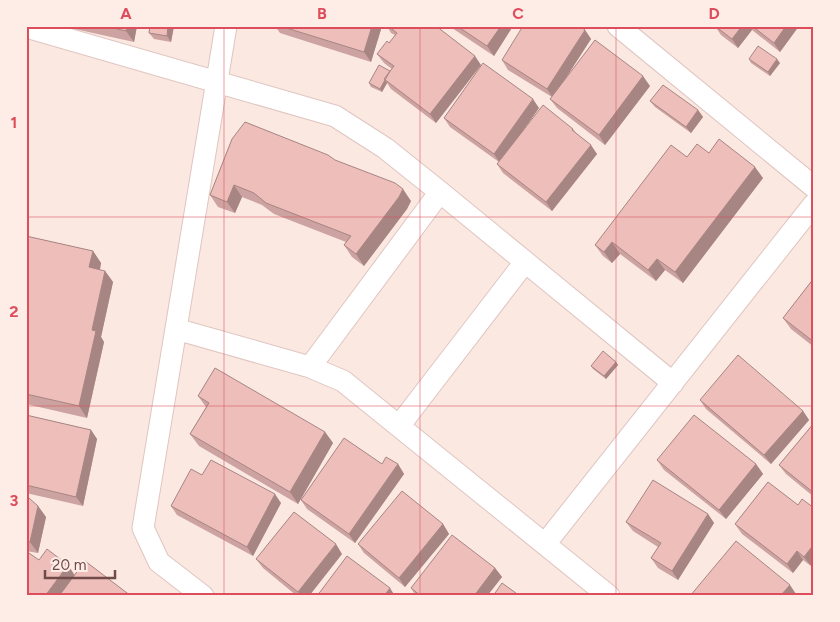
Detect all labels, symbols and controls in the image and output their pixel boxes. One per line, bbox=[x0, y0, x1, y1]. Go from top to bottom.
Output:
text: A bbox=[120, 4, 132, 23]
text: B bbox=[317, 4, 327, 23]
text: C bbox=[512, 4, 524, 23]
text: D bbox=[708, 4, 720, 23]
text: 1 bbox=[11, 113, 17, 132]
text: 2 bbox=[9, 302, 19, 321]
text: 3 bbox=[10, 491, 19, 510]
scale bar bbox=[45, 547, 115, 579]
text: 20 m bbox=[52, 556, 86, 574]

